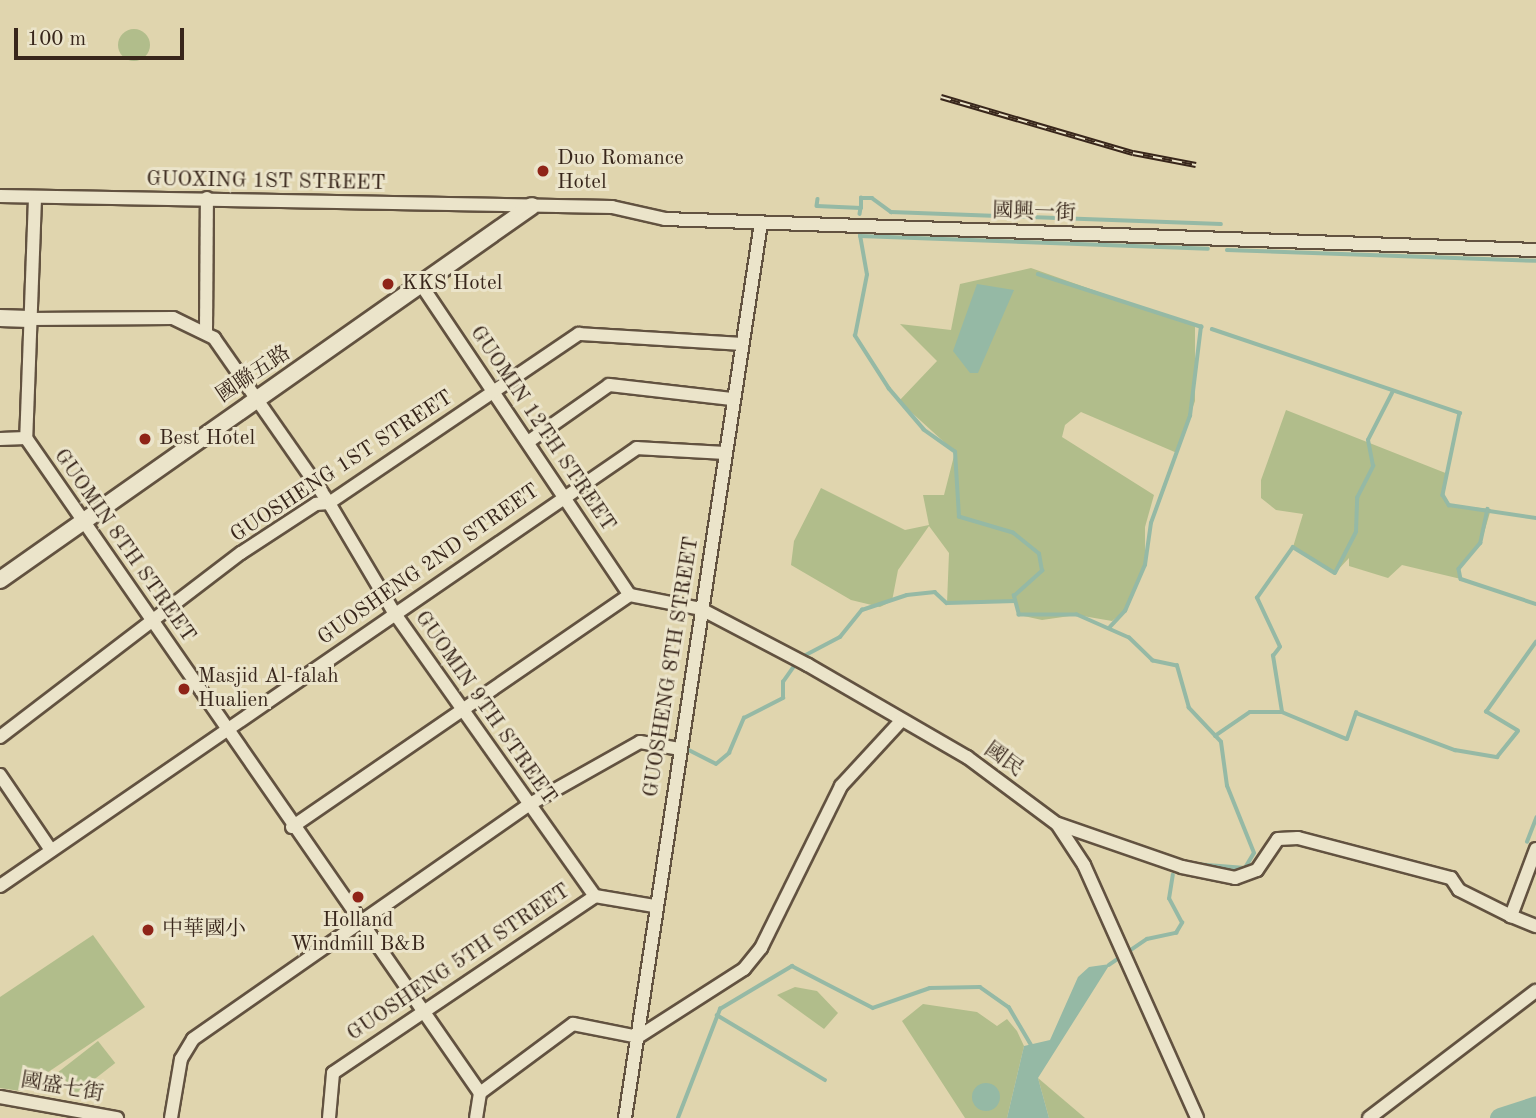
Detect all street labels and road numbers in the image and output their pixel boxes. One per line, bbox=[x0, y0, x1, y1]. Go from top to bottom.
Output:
street label: GUOXING 1ST STREET bbox=[146, 167, 386, 197]
street label: 國興一街 bbox=[992, 199, 1076, 227]
street label: GUOMIN 12TH STREET bbox=[464, 321, 620, 537]
street label: 國聯五路 bbox=[212, 341, 296, 409]
street label: GUOSHENG 1ST STREET bbox=[226, 386, 458, 548]
street label: GUOMIN 8TH STREET bbox=[48, 444, 200, 648]
street label: GUOSHENG 2ND STREET bbox=[313, 479, 545, 651]
street label: GUOSHENG 8TH STREET bbox=[639, 535, 705, 799]
street label: GUOMIN 9TH STREET bbox=[409, 606, 561, 810]
street label: 國民 bbox=[979, 737, 1027, 783]
street label: GUOSHENG 5TH STREET bbox=[343, 879, 575, 1047]
street label: 國盛七街 bbox=[18, 1068, 106, 1108]

